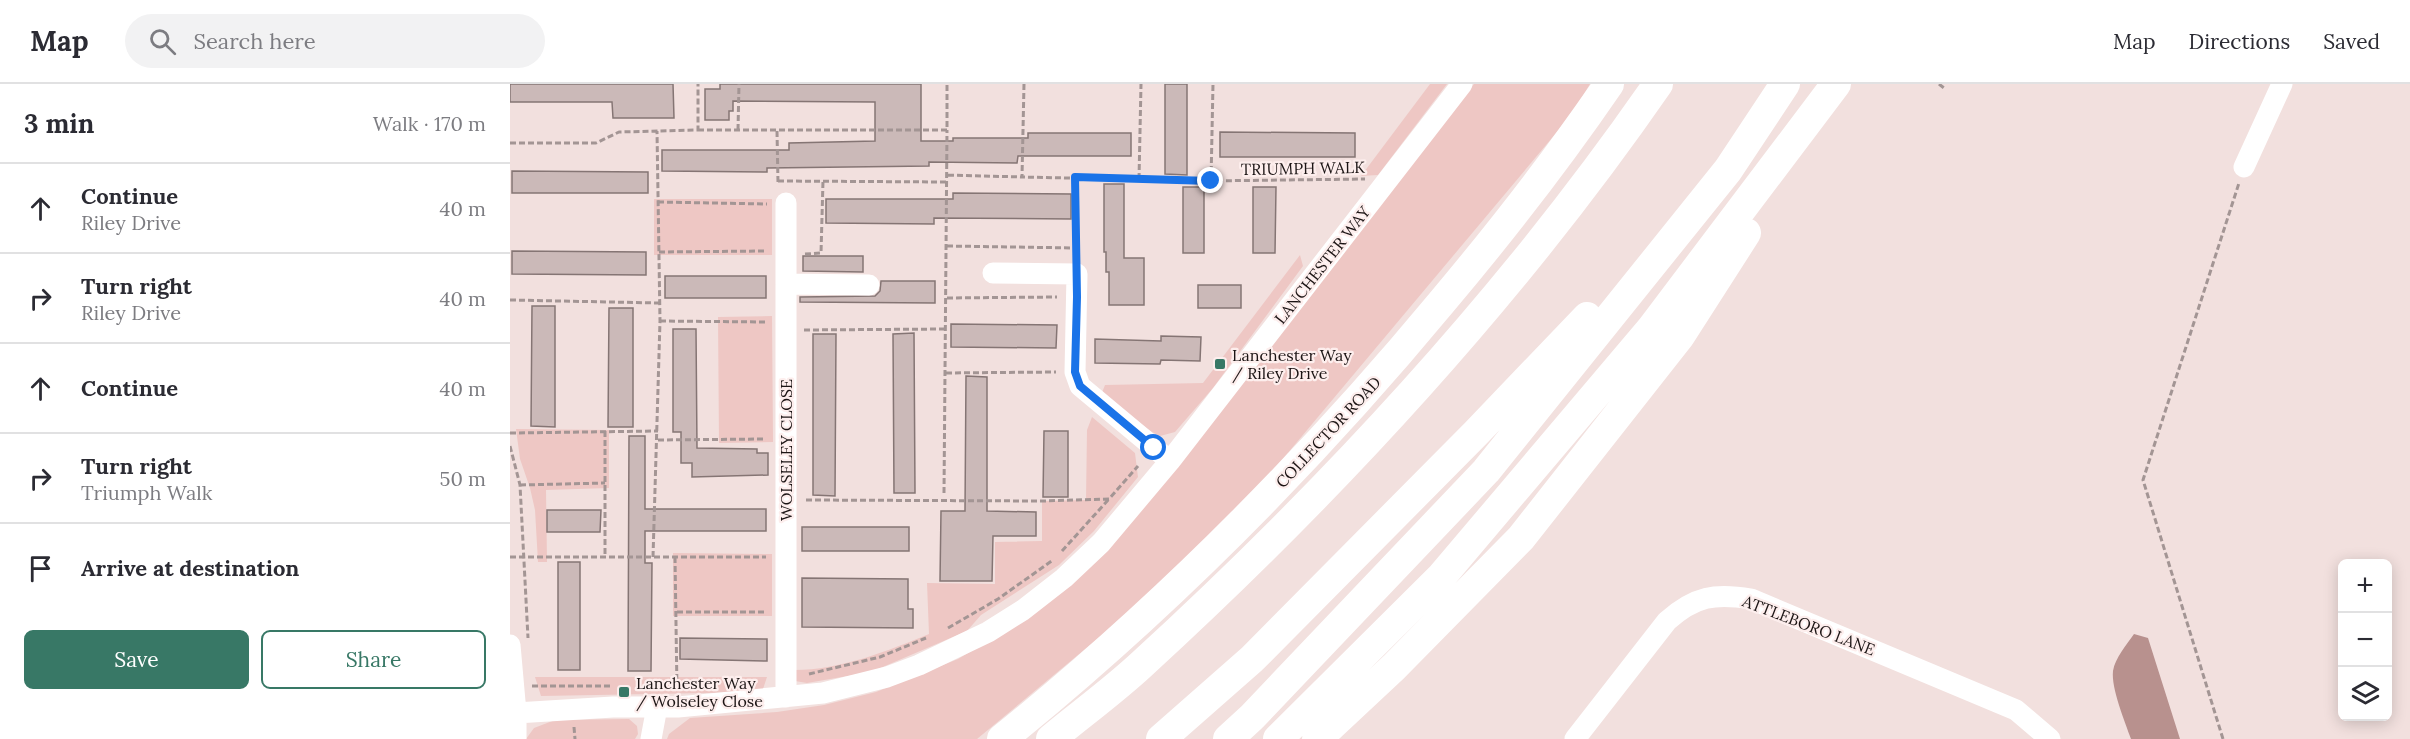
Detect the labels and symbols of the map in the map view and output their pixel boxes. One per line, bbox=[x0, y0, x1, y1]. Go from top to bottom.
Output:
street label: TRIUMPH WALK bbox=[1241, 157, 1365, 179]
route end bbox=[1197, 167, 1223, 193]
street label: LANCHESTER WAY bbox=[1270, 202, 1375, 328]
place label: Lanchester Way / Riley Drive bbox=[1232, 345, 1352, 384]
marker: Lanchester Way / Riley Drive bbox=[1213, 357, 1227, 371]
street label: COLLECTOR ROAD bbox=[1271, 372, 1385, 492]
street label: WOLSELEY CLOSE bbox=[776, 379, 796, 521]
route start bbox=[1140, 434, 1166, 460]
street label: ATTLEBORO LANE bbox=[1739, 590, 1878, 660]
place label: Lanchester Way / Wolseley Close bbox=[636, 673, 763, 712]
marker: Lanchester Way / Wolseley Close bbox=[617, 685, 631, 699]

